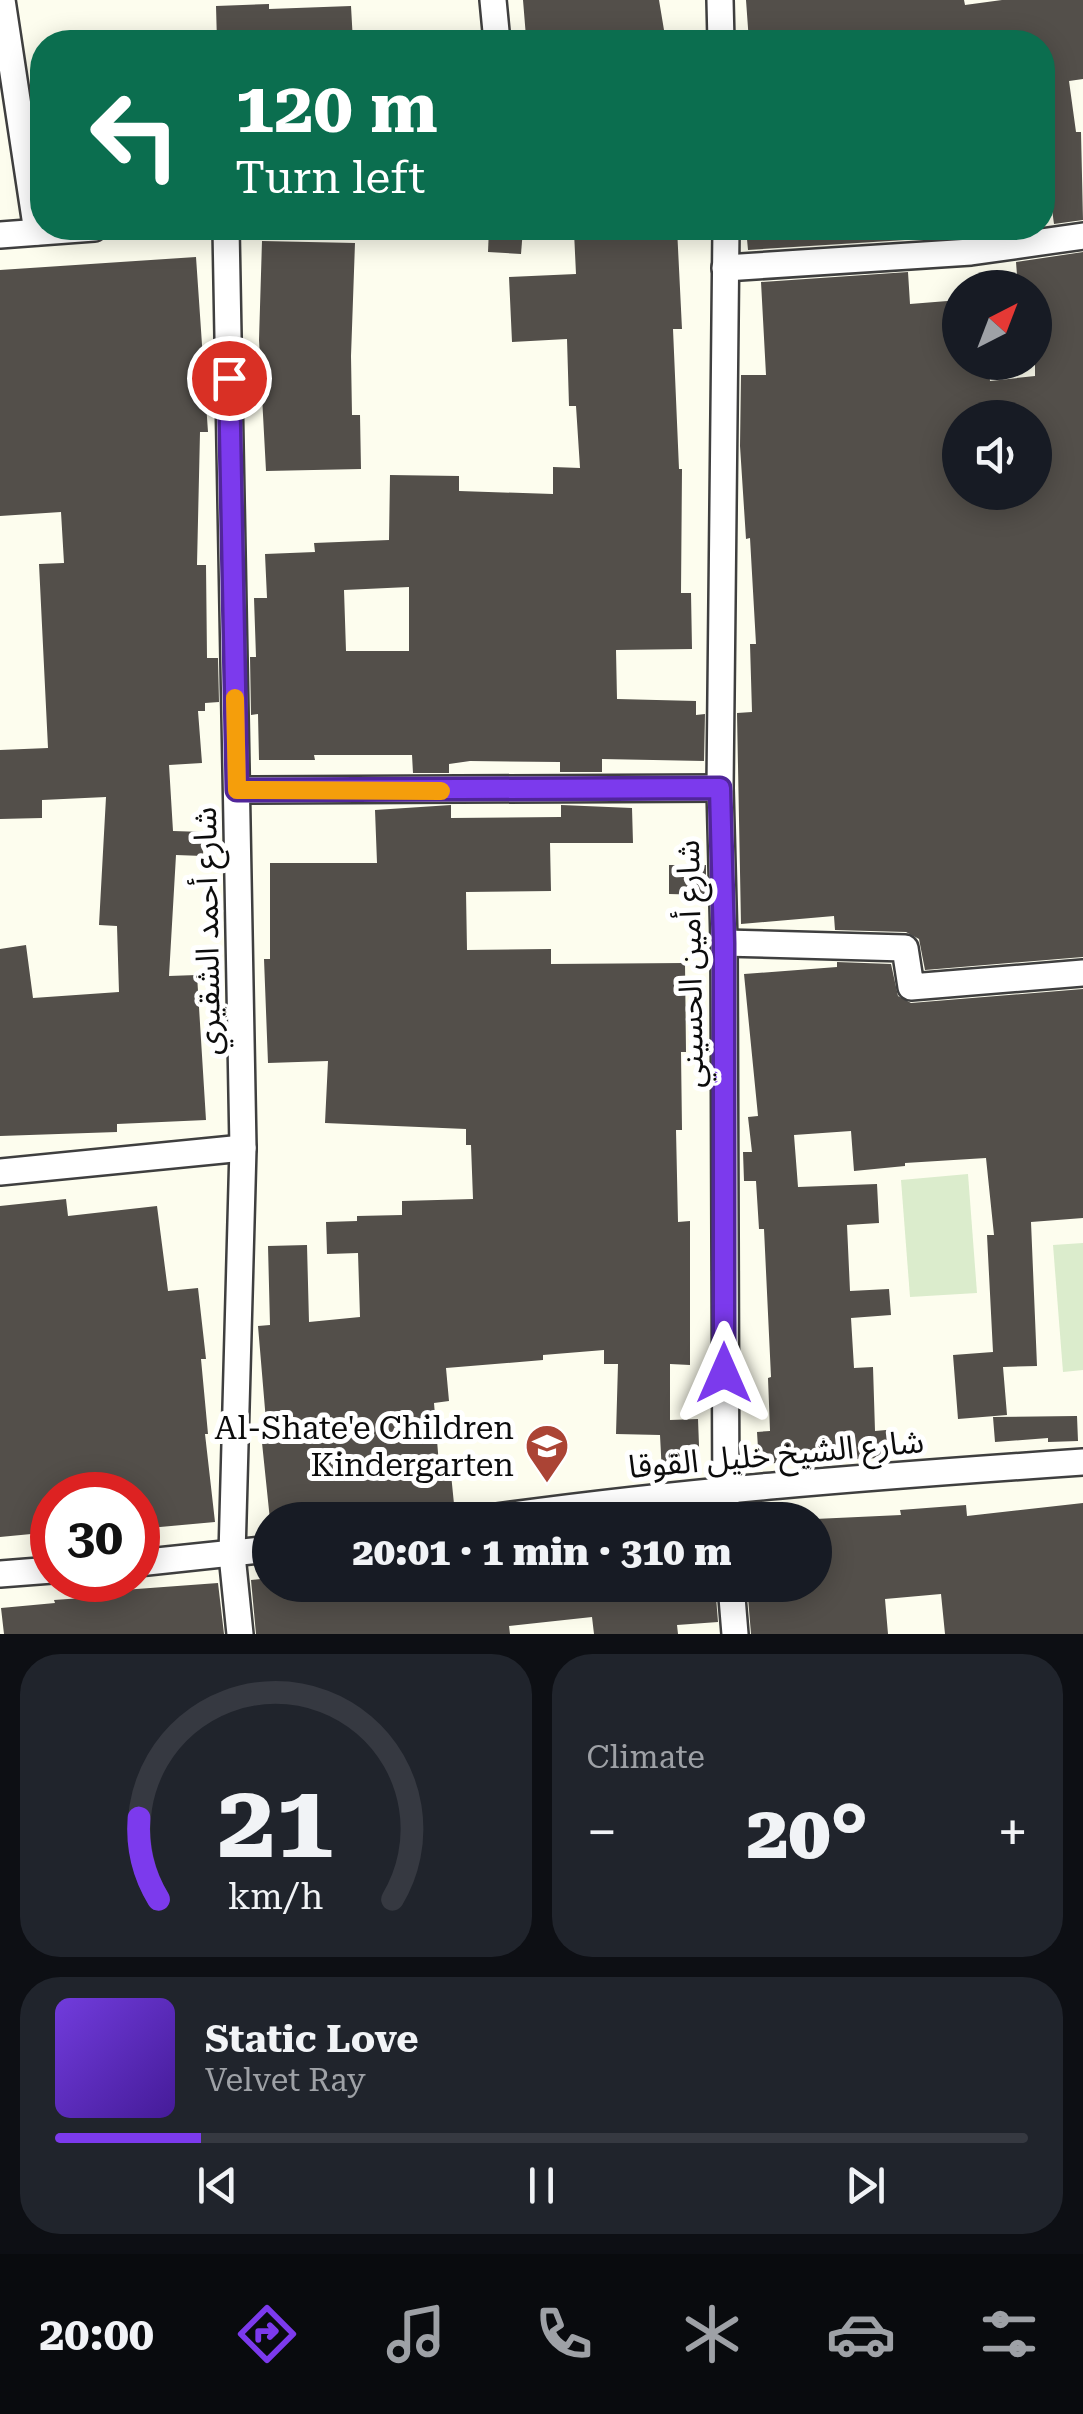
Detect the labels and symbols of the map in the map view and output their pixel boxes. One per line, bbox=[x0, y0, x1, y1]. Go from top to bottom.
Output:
north arrow bbox=[942, 270, 1052, 380]
pin bbox=[187, 336, 272, 421]
street label: شارع أحمد الشقيري bbox=[186, 806, 234, 1055]
street label: شارع أمين الحسيني bbox=[669, 840, 717, 1088]
position arrow bbox=[672, 1321, 776, 1425]
place label: Al-Shate'e Children Kindergarten bbox=[215, 1409, 514, 1484]
street label: شارع الشيخ خليل القوقا bbox=[627, 1422, 926, 1491]
school or university icon: Al-Shate'e Children Kindergarten bbox=[524, 1423, 570, 1484]
speed limit sign: 30 bbox=[30, 1472, 160, 1602]

